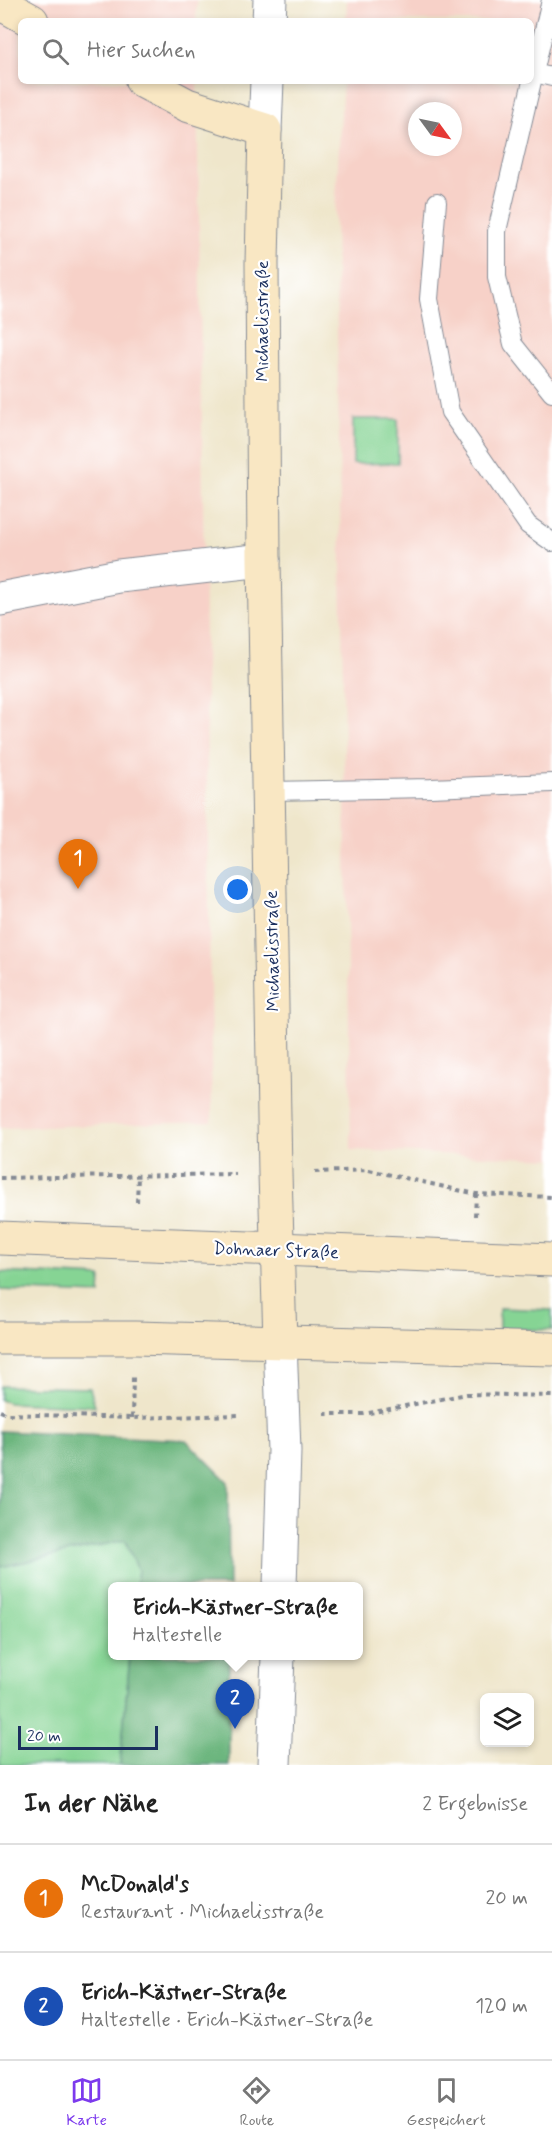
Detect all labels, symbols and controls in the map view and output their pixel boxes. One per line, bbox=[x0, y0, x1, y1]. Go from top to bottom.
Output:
search box bbox=[18, 18, 534, 84]
icon: search bbox=[39, 35, 72, 68]
text: Hier suchen bbox=[87, 37, 196, 65]
north arrow bbox=[408, 102, 462, 156]
street label: Michaelisstraße bbox=[251, 260, 275, 382]
pin: 1 bbox=[58, 840, 98, 889]
your location bbox=[223, 875, 252, 904]
street label: Michaelisstraße bbox=[260, 890, 286, 1012]
street label: Dohnaer Straße bbox=[213, 1237, 339, 1265]
popup bbox=[108, 1582, 363, 1660]
text: Erich-Kästner-Straße bbox=[133, 1594, 338, 1622]
text: Haltestelle bbox=[133, 1622, 222, 1649]
pin: 2 bbox=[216, 1680, 254, 1729]
map controls bbox=[480, 1693, 534, 1747]
button: layers bbox=[480, 1693, 534, 1747]
scale bar bbox=[18, 1723, 158, 1750]
text: 20 m bbox=[27, 1726, 61, 1747]
text: In der Nähe bbox=[24, 1787, 158, 1821]
text: 2 Ergebnisse bbox=[422, 1791, 528, 1818]
text: McDonald's bbox=[81, 1871, 189, 1899]
text: 1 bbox=[39, 1885, 48, 1912]
text: 20 m bbox=[485, 1885, 528, 1912]
text: Restaurant · Michaelisstraße bbox=[81, 1899, 324, 1926]
text: Erich-Kästner-Straße bbox=[81, 1979, 287, 2007]
text: 2 bbox=[39, 1993, 48, 2020]
text: 120 m bbox=[475, 1993, 528, 2020]
text: Haltestelle · Erich-Kästner-Straße bbox=[81, 2007, 373, 2034]
tab: Karte bbox=[66, 2074, 107, 2131]
tab: Route bbox=[239, 2074, 274, 2131]
tab: Gespeichert bbox=[407, 2074, 486, 2131]

